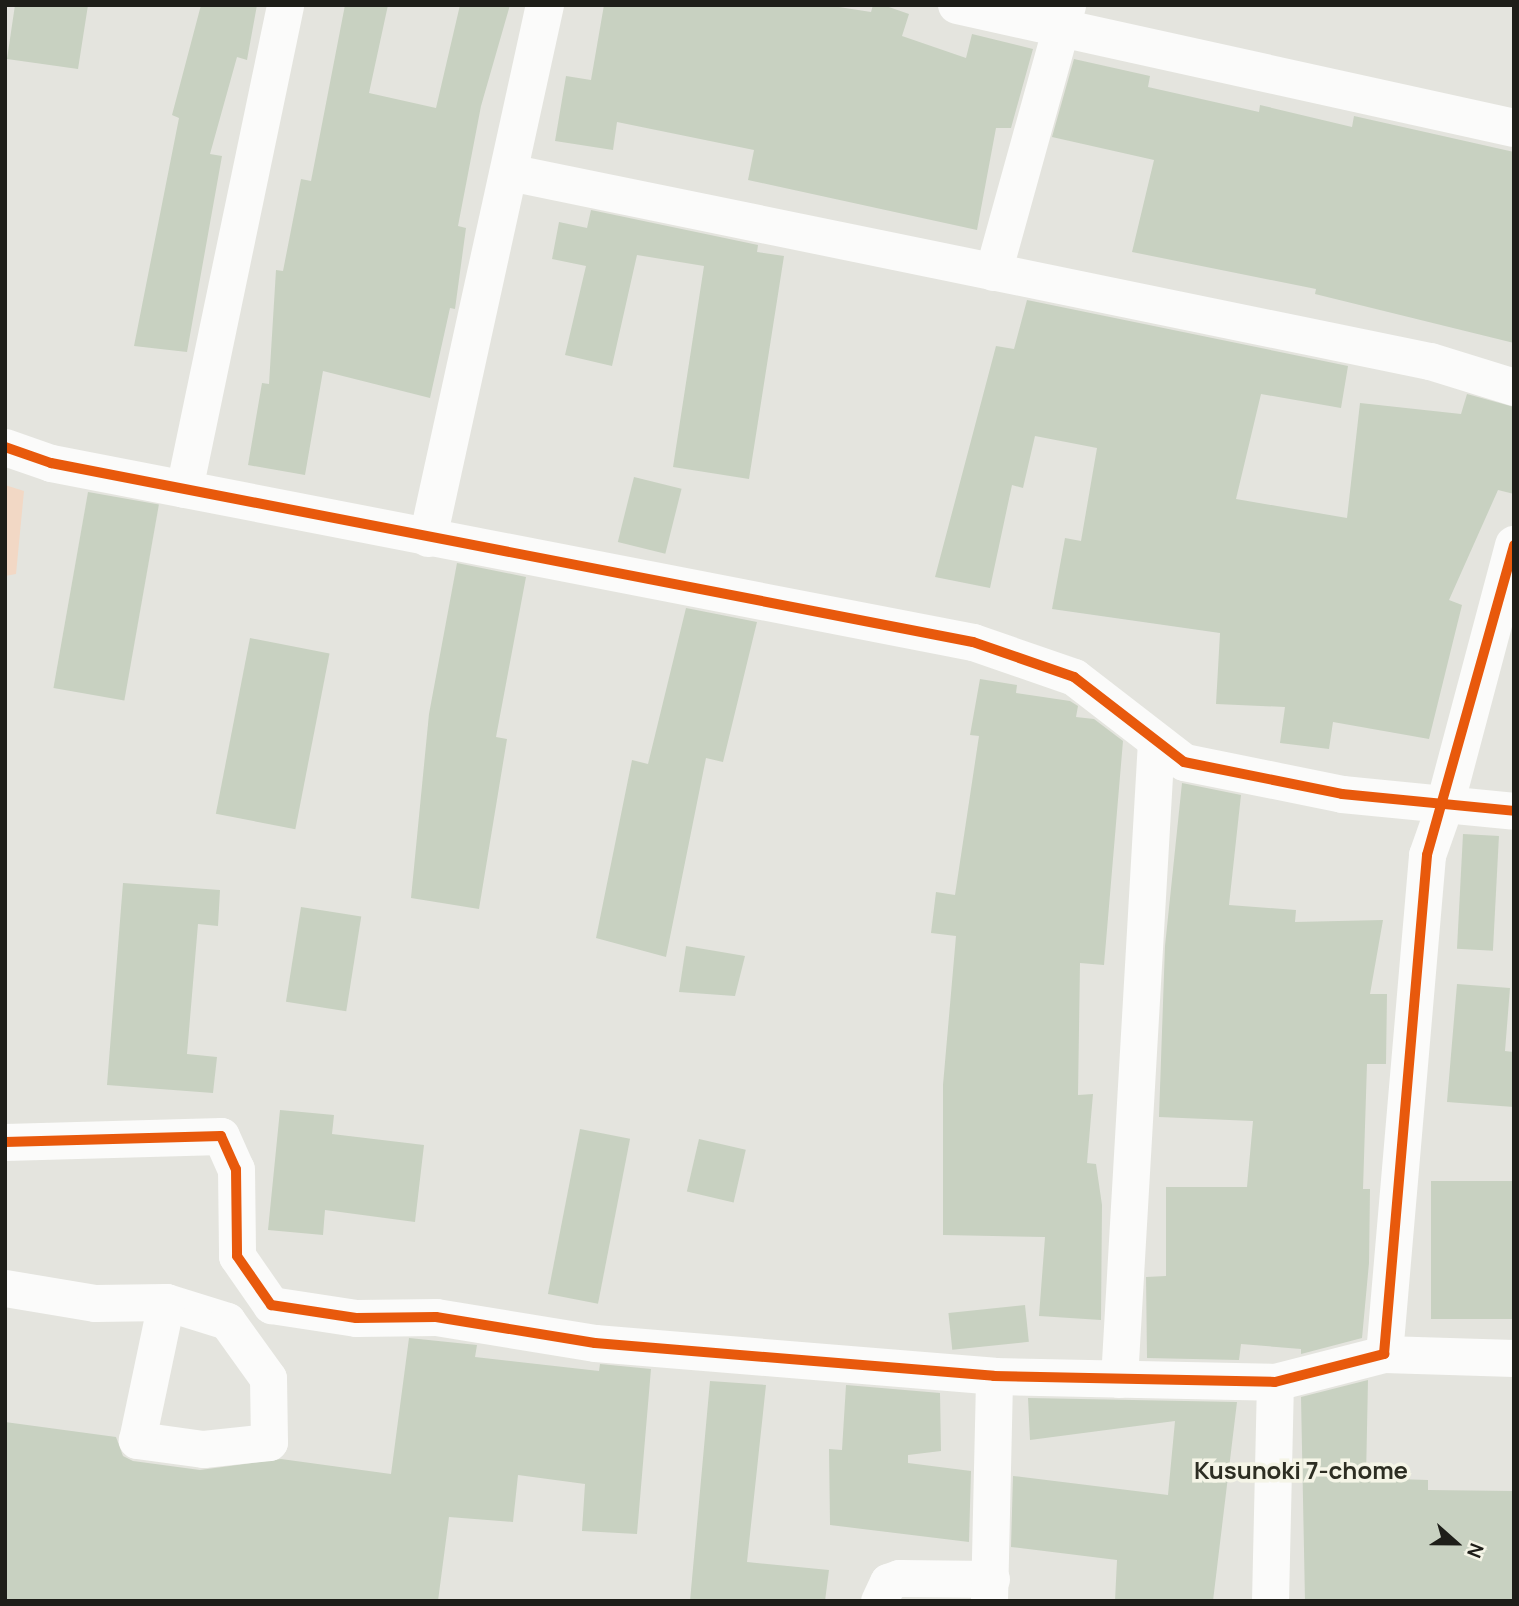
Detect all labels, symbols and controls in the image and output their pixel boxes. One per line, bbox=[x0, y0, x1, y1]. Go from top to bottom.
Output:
district label: Kusunoki 7-chome bbox=[1194, 1456, 1408, 1484]
north arrow bbox=[1421, 1508, 1491, 1578]
text: N bbox=[1461, 1539, 1490, 1562]

